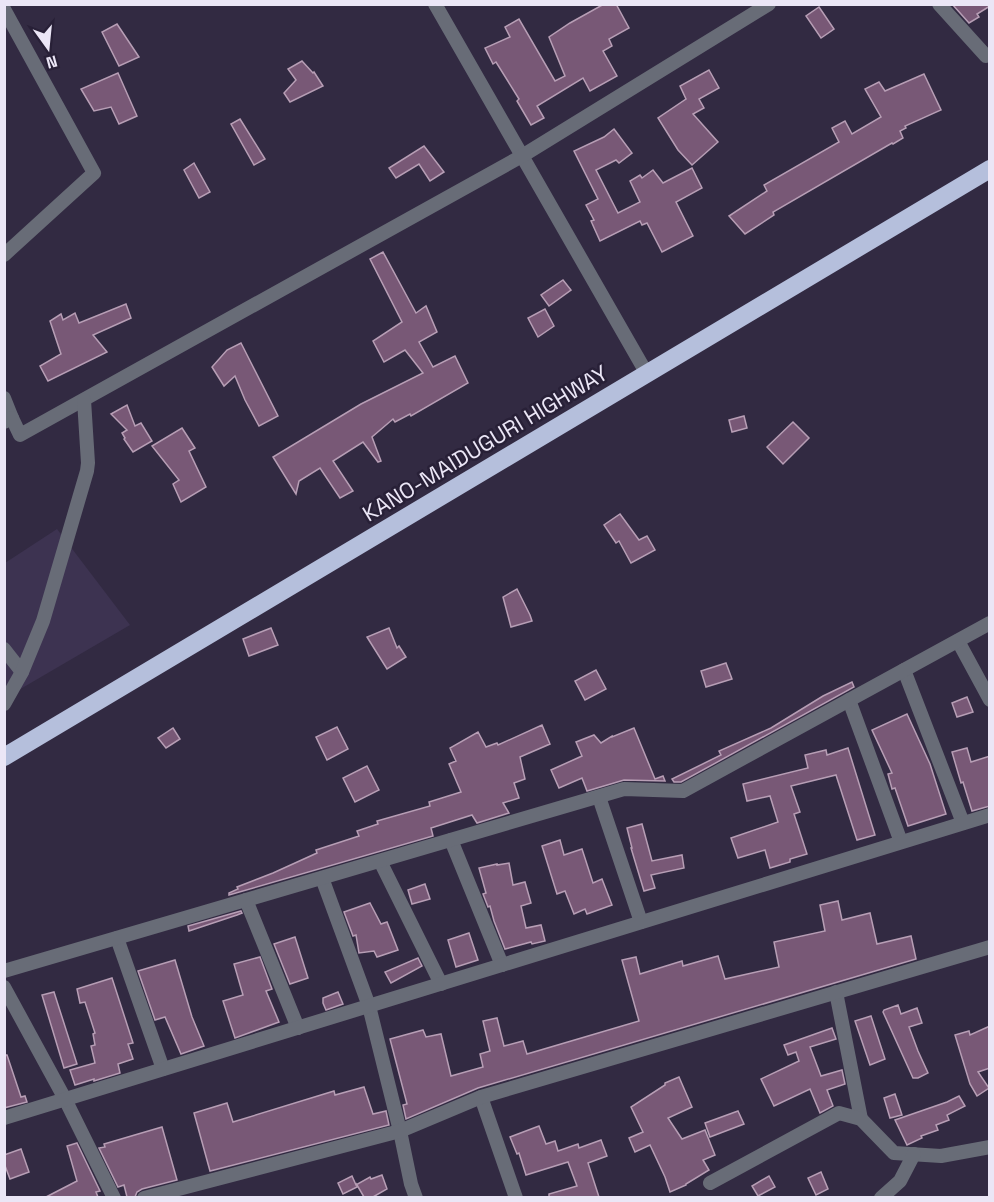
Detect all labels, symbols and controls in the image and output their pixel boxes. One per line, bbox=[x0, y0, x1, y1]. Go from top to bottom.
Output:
north arrow bbox=[18, 18, 78, 78]
text: N bbox=[44, 50, 60, 74]
street label: KANO-MAIDUGURI HIGHWAY bbox=[357, 358, 613, 527]

